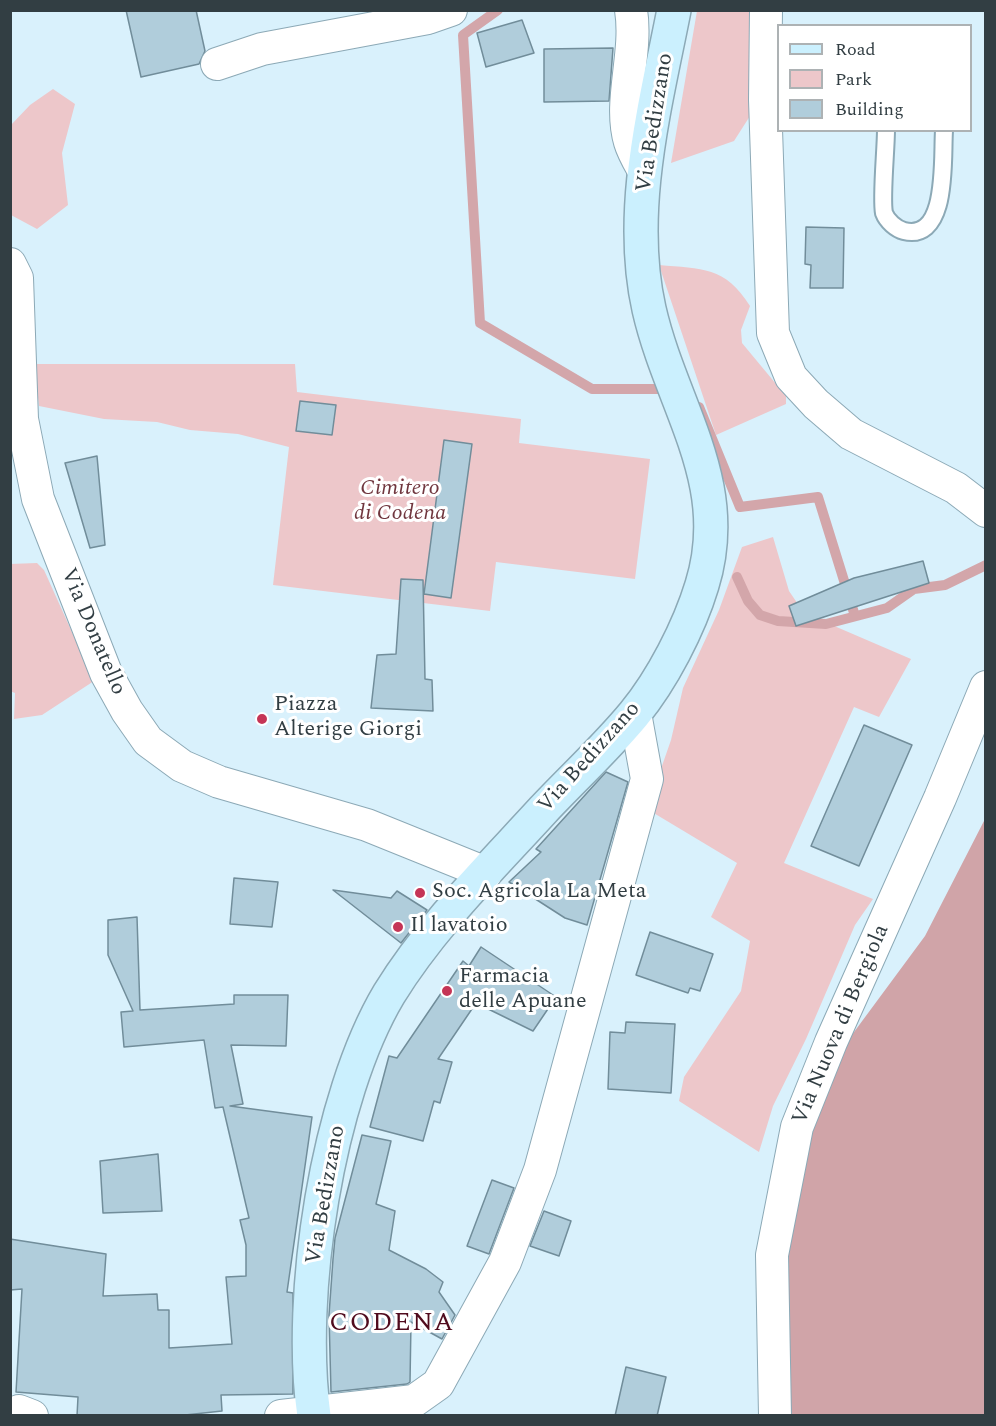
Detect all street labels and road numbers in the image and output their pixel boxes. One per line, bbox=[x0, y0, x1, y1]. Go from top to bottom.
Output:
street label: Via Bedizzano bbox=[632, 51, 680, 195]
street label: Via Donatello bbox=[53, 565, 131, 699]
street label: Via Bedizzano bbox=[533, 697, 647, 819]
street label: Via Nuova di Bergiola bbox=[788, 921, 896, 1129]
street label: Via Bedizzano bbox=[302, 1123, 352, 1267]

